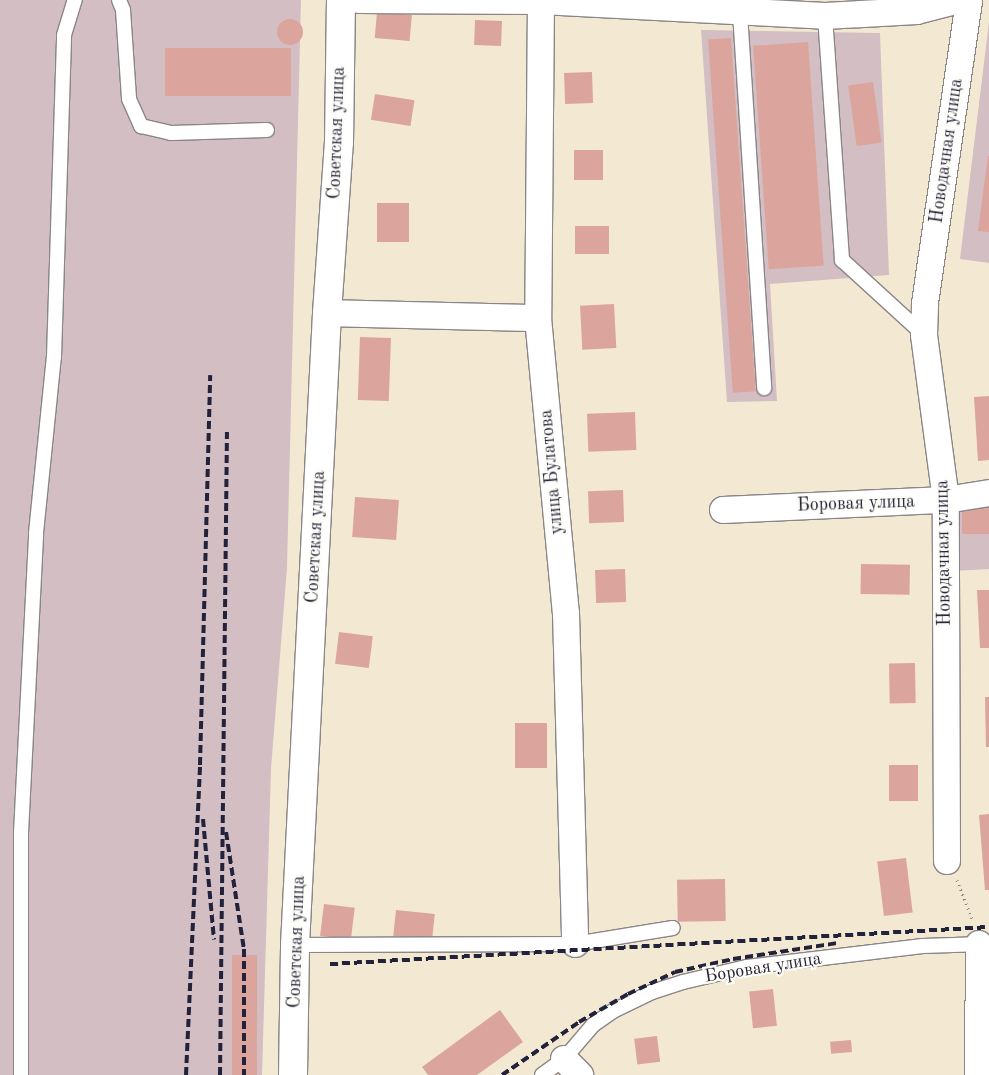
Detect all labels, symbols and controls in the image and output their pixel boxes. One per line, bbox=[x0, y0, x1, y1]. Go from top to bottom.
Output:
street label: Советская улица bbox=[324, 66, 350, 200]
street label: Новодачная улица bbox=[926, 77, 968, 225]
street label: улица Булатова bbox=[536, 409, 568, 535]
street label: Советская улица bbox=[302, 470, 330, 604]
street label: Новодачная улица bbox=[932, 480, 956, 626]
street label: Боровая улица bbox=[797, 491, 915, 517]
street label: Советская улица bbox=[284, 875, 310, 1009]
street label: Боровая улица bbox=[703, 948, 823, 988]

